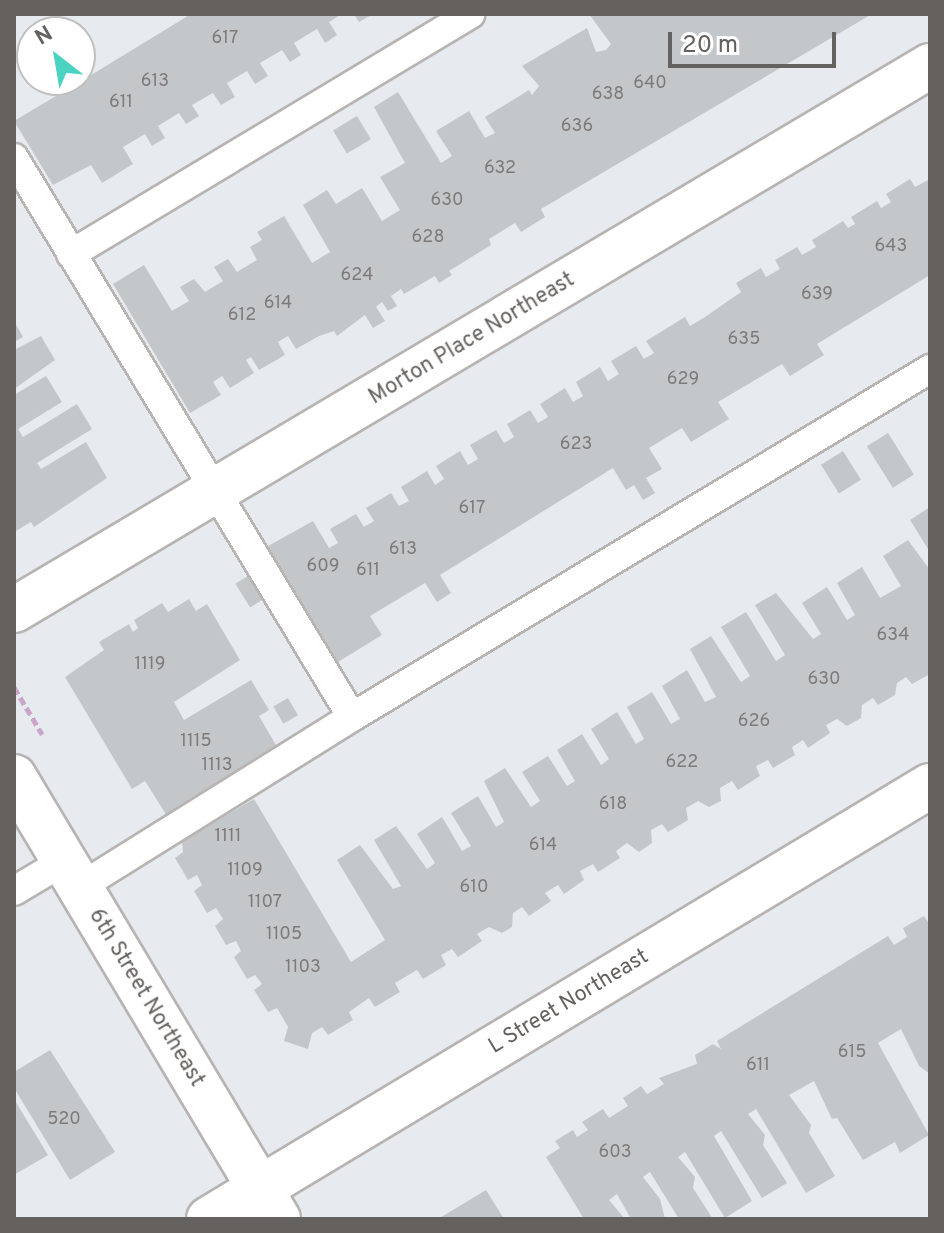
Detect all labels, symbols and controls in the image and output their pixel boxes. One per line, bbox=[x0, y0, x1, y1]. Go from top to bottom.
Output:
north arrow bbox=[16, 16, 96, 96]
scale bar bbox=[672, 16, 840, 66]
text: N bbox=[31, 21, 58, 52]
house number: 617 bbox=[212, 28, 238, 50]
text: 20 m bbox=[682, 31, 738, 61]
house number: 613 bbox=[141, 71, 169, 93]
house number: 640 bbox=[633, 73, 667, 95]
house number: 638 bbox=[592, 84, 624, 106]
house number: 611 bbox=[109, 92, 133, 114]
house number: 636 bbox=[561, 116, 593, 138]
house number: 632 bbox=[484, 158, 516, 180]
house number: 630 bbox=[431, 190, 463, 212]
house number: 628 bbox=[412, 227, 444, 249]
house number: 643 bbox=[875, 236, 907, 258]
house number: 624 bbox=[341, 265, 373, 287]
street label: Morton Place Northeast bbox=[364, 267, 580, 411]
house number: 639 bbox=[801, 284, 833, 306]
house number: 614 bbox=[264, 293, 292, 315]
house number: 612 bbox=[228, 305, 256, 327]
house number: 635 bbox=[728, 329, 760, 351]
house number: 629 bbox=[667, 369, 699, 391]
house number: 623 bbox=[560, 434, 592, 456]
house number: 617 bbox=[459, 498, 485, 520]
house number: 613 bbox=[389, 539, 417, 561]
house number: 609 bbox=[306, 556, 340, 578]
house number: 611 bbox=[356, 560, 380, 582]
house number: 634 bbox=[877, 625, 909, 647]
house number: 1119 bbox=[135, 654, 165, 676]
house number: 630 bbox=[808, 669, 840, 691]
house number: 626 bbox=[738, 711, 770, 733]
house number: 1115 bbox=[180, 731, 212, 753]
house number: 622 bbox=[666, 752, 698, 774]
house number: 1113 bbox=[202, 755, 232, 777]
house number: 618 bbox=[599, 794, 627, 816]
house number: 1111 bbox=[215, 826, 241, 848]
house number: 614 bbox=[529, 835, 557, 857]
house number: 1109 bbox=[227, 860, 263, 882]
house number: 610 bbox=[459, 877, 489, 899]
house number: 1107 bbox=[248, 892, 282, 914]
street label: 6th Street Northeast bbox=[82, 904, 210, 1092]
house number: 1105 bbox=[266, 924, 302, 946]
street label: L Street Northeast bbox=[484, 944, 654, 1060]
house number: 1103 bbox=[285, 957, 321, 979]
house number: 615 bbox=[838, 1042, 866, 1064]
house number: 611 bbox=[746, 1055, 770, 1077]
house number: 520 bbox=[47, 1109, 81, 1131]
house number: 603 bbox=[598, 1142, 632, 1164]

